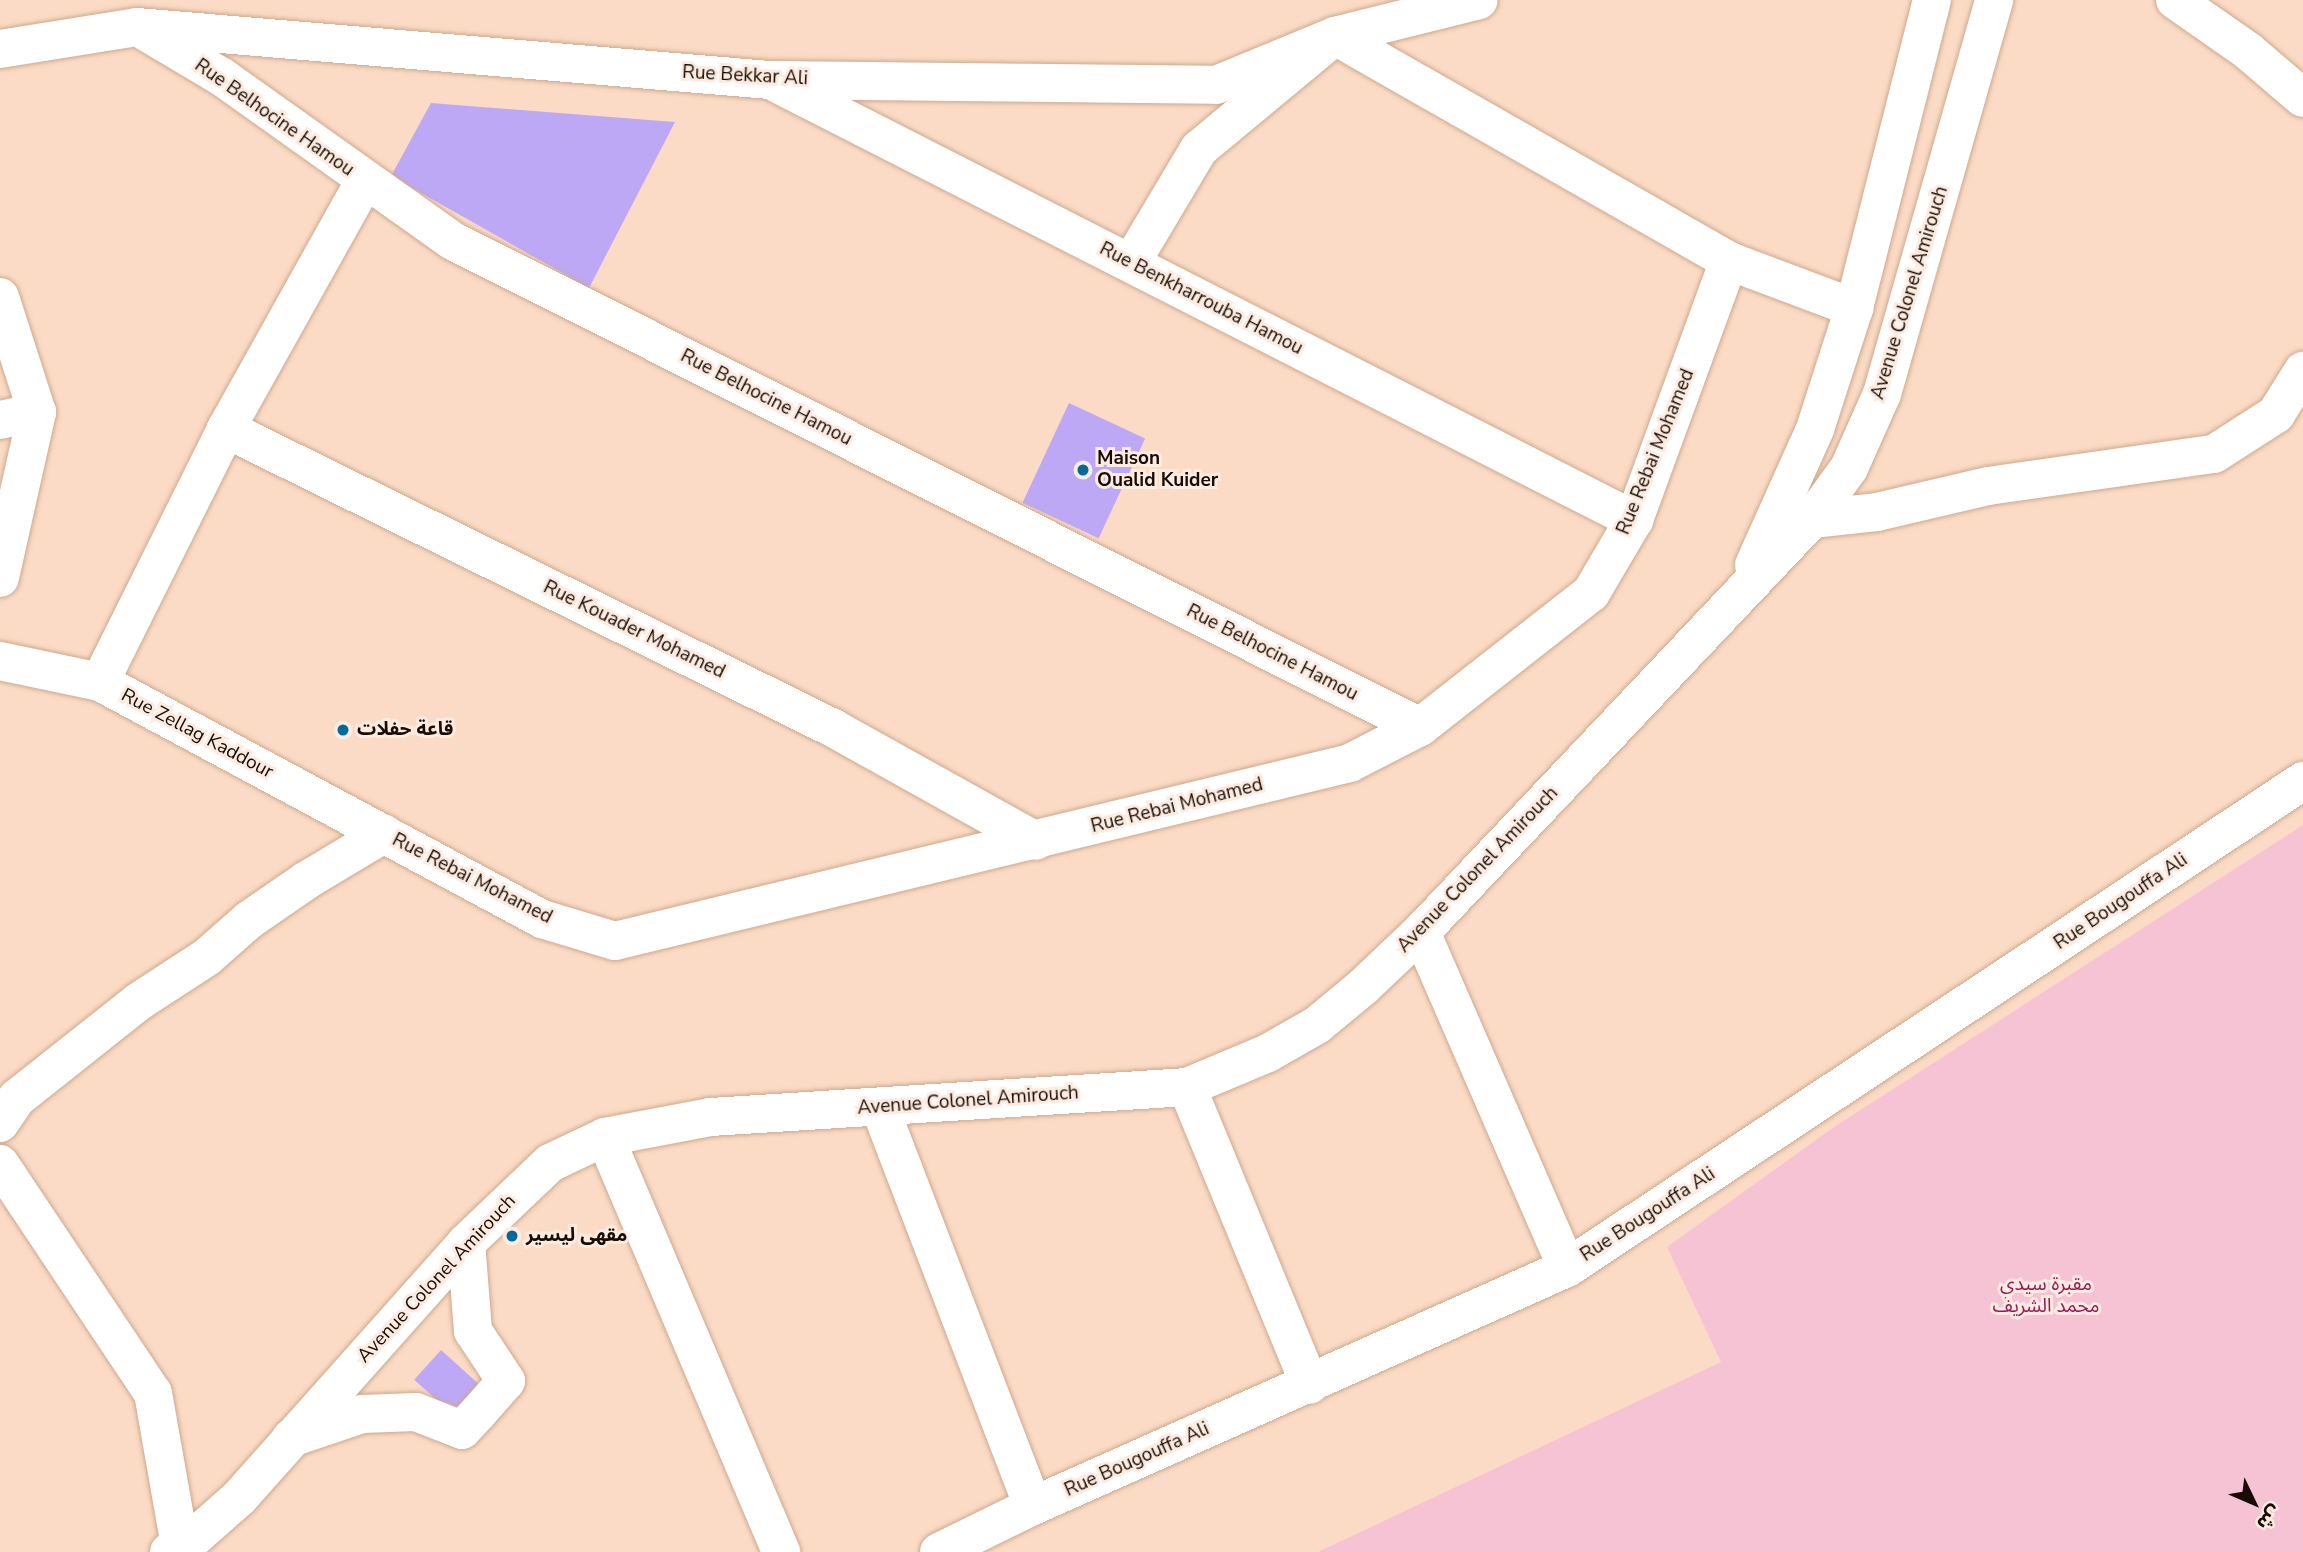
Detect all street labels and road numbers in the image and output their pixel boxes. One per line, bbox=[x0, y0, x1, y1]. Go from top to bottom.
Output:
street label: Rue Belhocine Hamou bbox=[190, 54, 358, 182]
street label: Rue Bekkar Ali bbox=[682, 61, 808, 91]
street label: Avenue Colonel Amirouch bbox=[1867, 184, 1953, 402]
street label: Rue Benkharrouba Hamou bbox=[1095, 238, 1307, 360]
street label: Rue Belhocine Hamou bbox=[676, 345, 856, 451]
street label: Rue Rebai Mohamed bbox=[1612, 366, 1700, 538]
street label: Rue Kouader Mohamed bbox=[539, 576, 729, 684]
street label: Rue Belhocine Hamou bbox=[1182, 600, 1362, 706]
street label: Rue Zellag Kaddour bbox=[117, 684, 277, 784]
street label: Rue Rebai Mohamed bbox=[1089, 774, 1265, 838]
street label: Avenue Colonel Amirouch bbox=[1393, 782, 1563, 958]
street label: Rue Rebai Mohamed bbox=[388, 829, 556, 929]
street label: Rue Bougouffa Ali bbox=[2050, 849, 2192, 955]
street label: Avenue Colonel Amirouch bbox=[857, 1082, 1079, 1120]
street label: Rue Bougouffa Ali bbox=[1576, 1163, 1720, 1267]
street label: Avenue Colonel Amirouch bbox=[353, 1190, 521, 1368]
street label: Rue Bougouffa Ali bbox=[1061, 1418, 1213, 1502]

